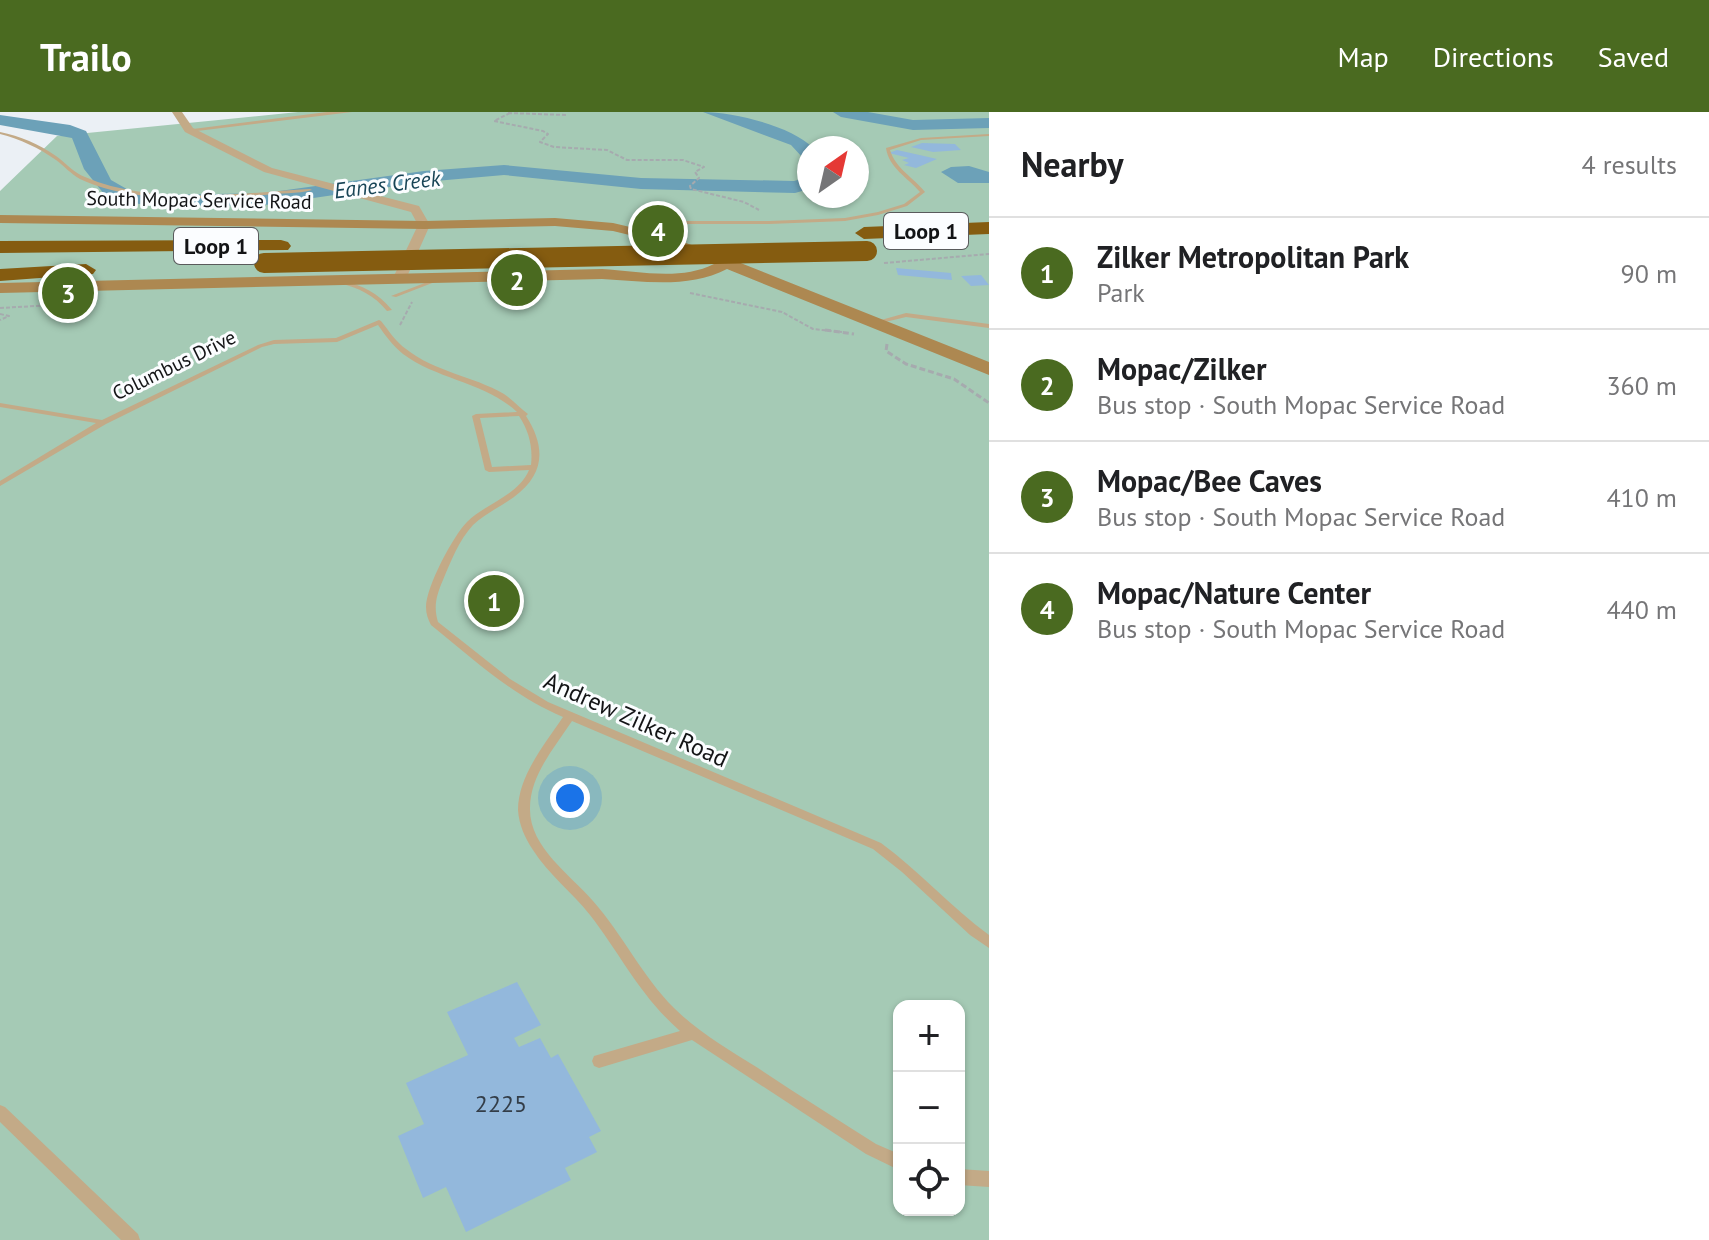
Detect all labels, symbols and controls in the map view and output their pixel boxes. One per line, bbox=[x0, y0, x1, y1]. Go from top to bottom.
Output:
text: Trailo bbox=[40, 32, 132, 81]
text: Map bbox=[1338, 38, 1389, 75]
text: Directions bbox=[1433, 38, 1554, 75]
text: Saved bbox=[1598, 38, 1669, 75]
north arrow bbox=[797, 136, 869, 208]
text: Nearby bbox=[1021, 142, 1123, 186]
text: 4 results bbox=[1582, 148, 1677, 181]
water label: Eanes Creek bbox=[332, 163, 443, 204]
street label: South Mopac Service Road bbox=[86, 185, 312, 215]
pin: 4 bbox=[632, 201, 684, 261]
road number: Loop 1 bbox=[884, 213, 968, 249]
road number: Loop 1 bbox=[174, 228, 258, 264]
text: Zilker Metropolitan Park bbox=[1097, 237, 1409, 276]
pin: 2 bbox=[491, 250, 543, 310]
text: 1 bbox=[1040, 257, 1054, 290]
text: 90 m bbox=[1621, 257, 1677, 290]
pin: 3 bbox=[42, 263, 94, 323]
text: Park bbox=[1097, 276, 1145, 309]
street label: Columbus Drive bbox=[108, 324, 240, 406]
text: Mopac/Zilker bbox=[1097, 349, 1267, 388]
text: 2 bbox=[1040, 369, 1054, 402]
text: 360 m bbox=[1606, 369, 1677, 402]
text: Bus stop · South Mopac Service Road bbox=[1097, 388, 1505, 421]
text: Mopac/Bee Caves bbox=[1097, 461, 1322, 500]
text: 3 bbox=[1040, 481, 1054, 514]
text: 410 m bbox=[1606, 481, 1677, 514]
text: Bus stop · South Mopac Service Road bbox=[1097, 500, 1505, 533]
pin: 1 bbox=[468, 571, 520, 631]
text: Mopac/Nature Center bbox=[1097, 573, 1371, 612]
text: 4 bbox=[1040, 593, 1054, 626]
text: 440 m bbox=[1606, 593, 1677, 626]
text: Bus stop · South Mopac Service Road bbox=[1097, 612, 1505, 645]
street label: Andrew Zilker Road bbox=[539, 665, 733, 774]
your location bbox=[550, 778, 590, 818]
map controls bbox=[893, 1000, 965, 1216]
button: + bbox=[893, 1000, 965, 1072]
button: − bbox=[893, 1072, 965, 1144]
house number: 2225 bbox=[475, 1088, 527, 1119]
button: locate bbox=[893, 1144, 965, 1216]

